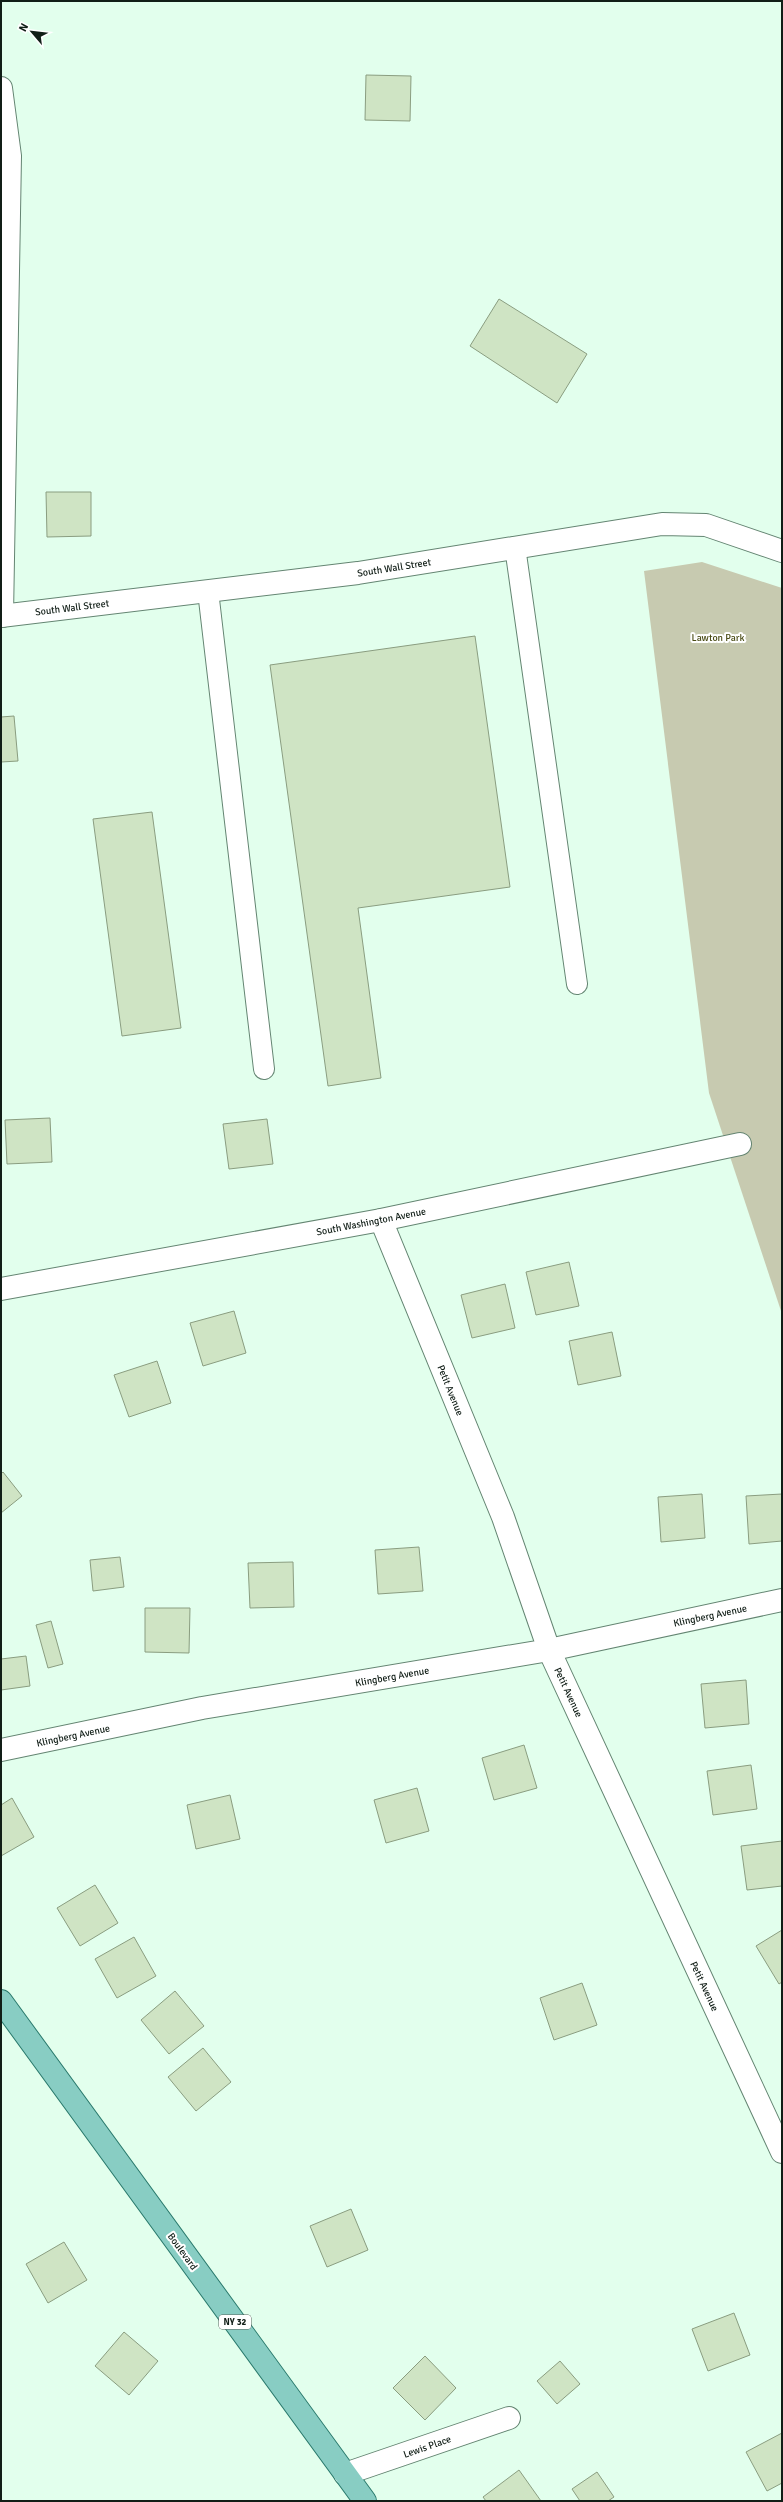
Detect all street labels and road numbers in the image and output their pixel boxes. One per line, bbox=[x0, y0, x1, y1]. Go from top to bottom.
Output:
street label: South Wall Street bbox=[356, 556, 432, 580]
street label: South Wall Street bbox=[34, 597, 110, 618]
street label: South Washington Avenue bbox=[315, 1205, 427, 1238]
street label: Petit Avenue bbox=[434, 1363, 466, 1417]
street label: Klingberg Avenue bbox=[672, 1602, 748, 1630]
street label: Klingberg Avenue bbox=[354, 1665, 430, 1689]
street label: Petit Avenue bbox=[551, 1666, 585, 1719]
street label: Klingberg Avenue bbox=[35, 1722, 111, 1750]
street label: Petit Avenue bbox=[687, 1960, 721, 2013]
street label: Boulevard bbox=[165, 2231, 200, 2272]
road number: NY 32 bbox=[219, 2315, 251, 2329]
street label: Lewis Place bbox=[402, 2433, 453, 2461]

